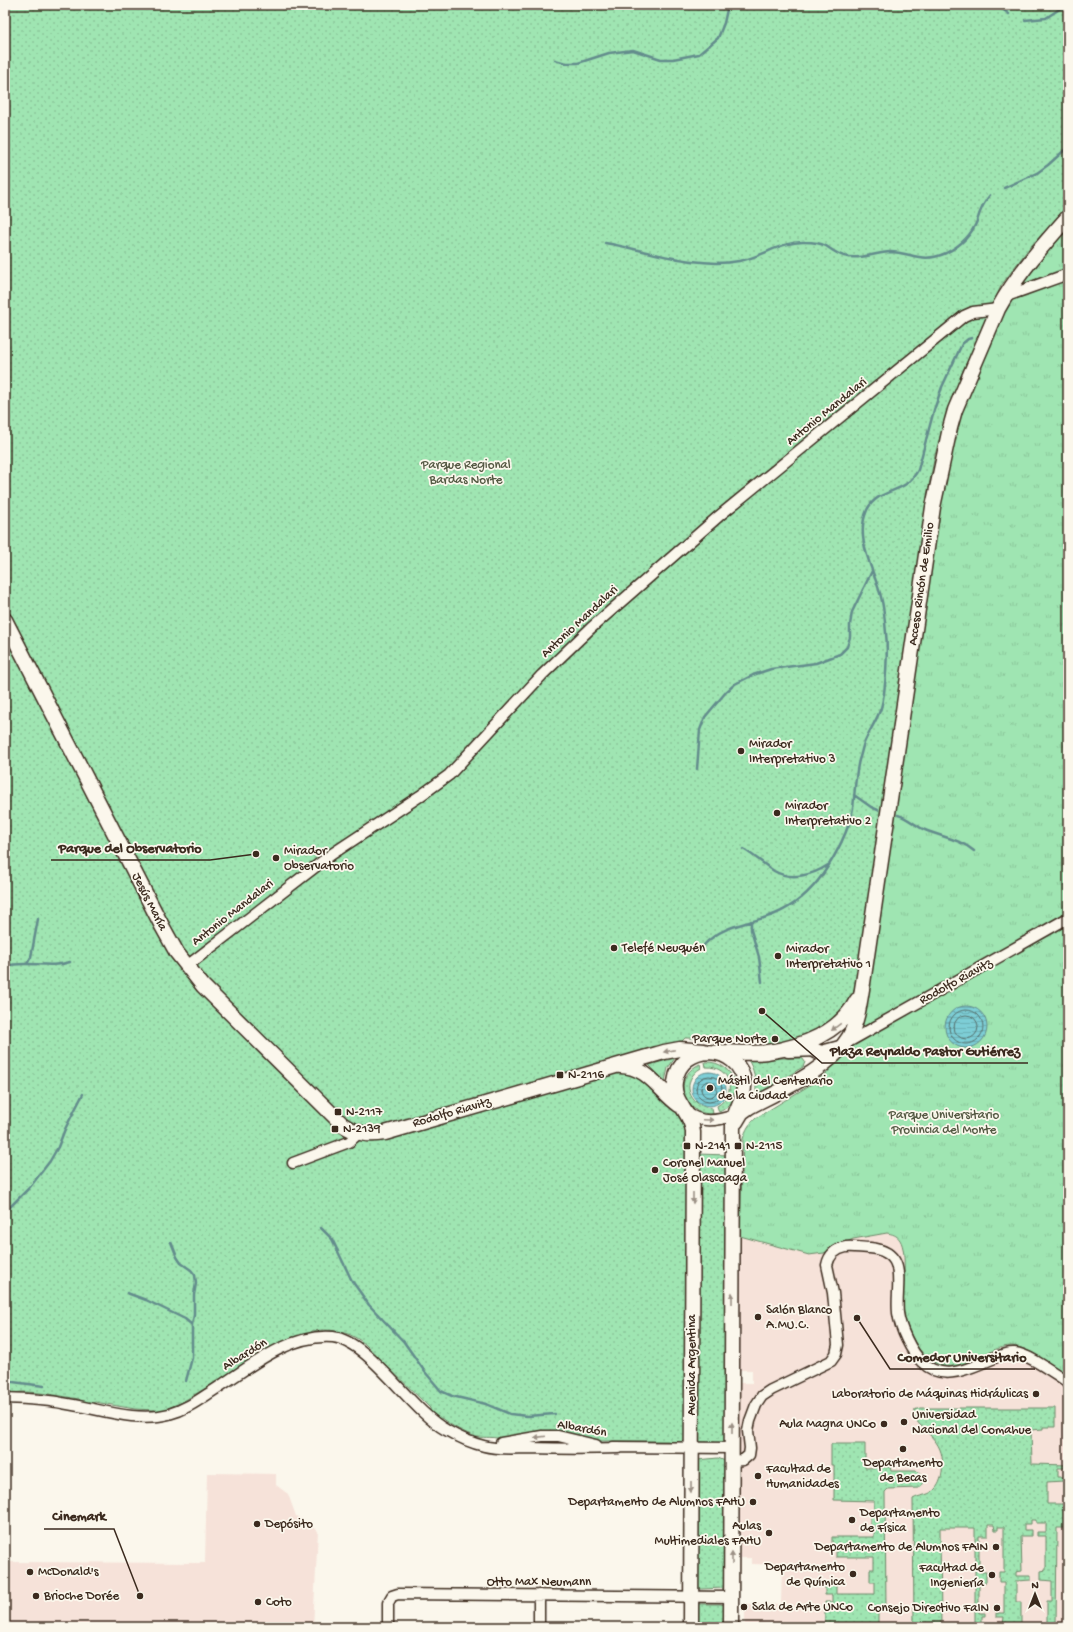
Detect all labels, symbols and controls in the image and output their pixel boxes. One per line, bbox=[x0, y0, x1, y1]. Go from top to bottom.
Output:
street label: Antonio Mandalari bbox=[784, 375, 871, 449]
park label: Parque Regional Bardas Norte bbox=[420, 458, 511, 488]
street label: Acceso Rincón de Emilio bbox=[906, 521, 938, 646]
street label: Antonio Mandalari bbox=[539, 582, 622, 661]
place label: Mirador Interpretativo 3 bbox=[749, 737, 836, 767]
marker: Mirador Interpretativo 3 bbox=[736, 746, 746, 756]
place label: Mirador Interpretativo 2 bbox=[785, 799, 872, 829]
marker: Mirador Interpretativo 2 bbox=[772, 808, 782, 818]
callout: Parque del Observatorio bbox=[51, 834, 210, 860]
text: Parque del Observatorio bbox=[57, 841, 202, 858]
place label: Mirador Observatorio bbox=[284, 844, 354, 874]
marker: Mirador Observatorio bbox=[271, 853, 281, 863]
street label: Jesús María bbox=[128, 870, 170, 934]
street label: Antonio Mandalari bbox=[189, 876, 277, 950]
place label: Telefé Neuquén bbox=[621, 941, 706, 956]
place label: Mirador Interpretativo 1 bbox=[786, 942, 871, 972]
marker: Telefé Neuquén bbox=[609, 943, 619, 953]
marker: Mirador Interpretativo 1 bbox=[773, 951, 783, 961]
street label: Rodolfo Riavitz bbox=[917, 955, 996, 1008]
one-way arrow bbox=[830, 1023, 841, 1031]
place label: Parque Norte bbox=[691, 1032, 767, 1047]
marker: Parque Norte bbox=[770, 1034, 780, 1044]
callout: Plaza Reynaldo Pastor Gutiérrez bbox=[822, 1037, 1028, 1063]
text: Plaza Reynaldo Pastor Gutiérrez bbox=[829, 1044, 1021, 1061]
one-way arrow bbox=[663, 1048, 675, 1054]
place label: N-2116 bbox=[568, 1068, 604, 1083]
marker: N-2116 bbox=[555, 1070, 565, 1080]
place label: Mástil del Centenario de la Ciudad bbox=[718, 1074, 833, 1104]
marker: Mástil del Centenario de la Ciudad bbox=[705, 1083, 715, 1093]
street label: Rodolfo Riavitz bbox=[411, 1094, 494, 1131]
place label: N-2117 bbox=[346, 1105, 383, 1120]
marker: N-2117 bbox=[333, 1107, 343, 1117]
park label: Parque Universitario Provincia del Monte bbox=[888, 1108, 999, 1138]
one-way arrow bbox=[702, 1117, 715, 1124]
place label: N-2139 bbox=[343, 1122, 381, 1137]
marker: N-2139 bbox=[330, 1124, 340, 1134]
place label: N-2141 bbox=[695, 1139, 731, 1154]
place label: N-2115 bbox=[746, 1139, 782, 1154]
marker: N-2141 bbox=[682, 1141, 692, 1151]
marker: N-2115 bbox=[733, 1141, 743, 1151]
place label: Coronel Manuel José Olascoaga bbox=[663, 1156, 748, 1186]
marker: Coronel Manuel José Olascoaga bbox=[650, 1165, 660, 1175]
one-way arrow bbox=[690, 1192, 696, 1205]
one-way arrow bbox=[729, 1291, 735, 1304]
place label: Salón Blanco A.MU.C. bbox=[766, 1303, 832, 1333]
marker: Salón Blanco A.MU.C. bbox=[753, 1312, 763, 1322]
street label: Avenida Argentina bbox=[685, 1314, 700, 1416]
street label: Albardón bbox=[220, 1335, 271, 1375]
callout: Comedor Universitario bbox=[890, 1343, 1035, 1369]
text: Comedor Universitario bbox=[897, 1350, 1027, 1367]
place label: Laboratorio de Máquinas Hidráulicas bbox=[832, 1387, 1029, 1402]
marker: Laboratorio de Máquinas Hidráulicas bbox=[1031, 1389, 1041, 1399]
place label: Universidad Nacional del Comahue bbox=[912, 1408, 1032, 1438]
street label: Albardón bbox=[556, 1417, 609, 1441]
place label: Aula Magna UNCo bbox=[779, 1417, 876, 1432]
marker: Universidad Nacional del Comahue bbox=[899, 1417, 909, 1427]
marker: Aula Magna UNCo bbox=[879, 1419, 889, 1429]
one-way arrow bbox=[729, 1421, 735, 1434]
one-way arrow bbox=[534, 1434, 546, 1440]
marker: Departamento de Becas bbox=[898, 1444, 908, 1454]
place label: Departamento de Becas bbox=[862, 1456, 943, 1486]
place label: Facultad de Humanidades bbox=[765, 1462, 840, 1492]
marker: Facultad de Humanidades bbox=[753, 1471, 763, 1481]
one-way arrow bbox=[688, 1481, 694, 1494]
place label: Departamento de Alumnos FAHU bbox=[568, 1495, 745, 1510]
marker: Departamento de Alumnos FAHU bbox=[748, 1497, 758, 1507]
callout: Cinemark bbox=[44, 1503, 114, 1529]
place label: Departamento de Física bbox=[859, 1506, 940, 1536]
text: Cinemark bbox=[51, 1509, 107, 1526]
marker: Departamento de Física bbox=[847, 1515, 857, 1525]
place label: Depósito bbox=[264, 1517, 313, 1532]
marker: Depósito bbox=[252, 1519, 262, 1529]
place label: Aulas Multimediales FAHU bbox=[655, 1519, 762, 1549]
marker: Aulas Multimediales FAHU bbox=[764, 1528, 774, 1538]
place label: Departamento de Alumnos FAIN bbox=[814, 1540, 988, 1555]
marker: Departamento de Alumnos FAIN bbox=[991, 1542, 1001, 1552]
one-way arrow bbox=[729, 1551, 735, 1564]
place label: Departamento de Química bbox=[764, 1560, 846, 1590]
place label: Facultad de Ingeniería bbox=[918, 1561, 985, 1591]
place label: McDonald's bbox=[38, 1565, 100, 1580]
marker: McDonald's bbox=[25, 1567, 35, 1577]
marker: Departamento de Química bbox=[848, 1569, 858, 1579]
marker: Facultad de Ingeniería bbox=[987, 1570, 997, 1580]
north arrow bbox=[1015, 1574, 1055, 1614]
street label: Otto Max Neumann bbox=[487, 1575, 592, 1590]
text: N bbox=[1031, 1580, 1039, 1592]
place label: Brioche Dorée bbox=[43, 1589, 120, 1604]
marker: Brioche Dorée bbox=[31, 1591, 41, 1601]
place label: Coto bbox=[266, 1595, 292, 1610]
marker: Coto bbox=[253, 1597, 263, 1607]
place label: Sala de Arte UNCo bbox=[752, 1600, 853, 1615]
place label: Consejo Directivo FaIN bbox=[868, 1601, 989, 1616]
marker: Sala de Arte UNCo bbox=[739, 1602, 749, 1612]
marker: Consejo Directivo FaIN bbox=[992, 1603, 1002, 1613]

